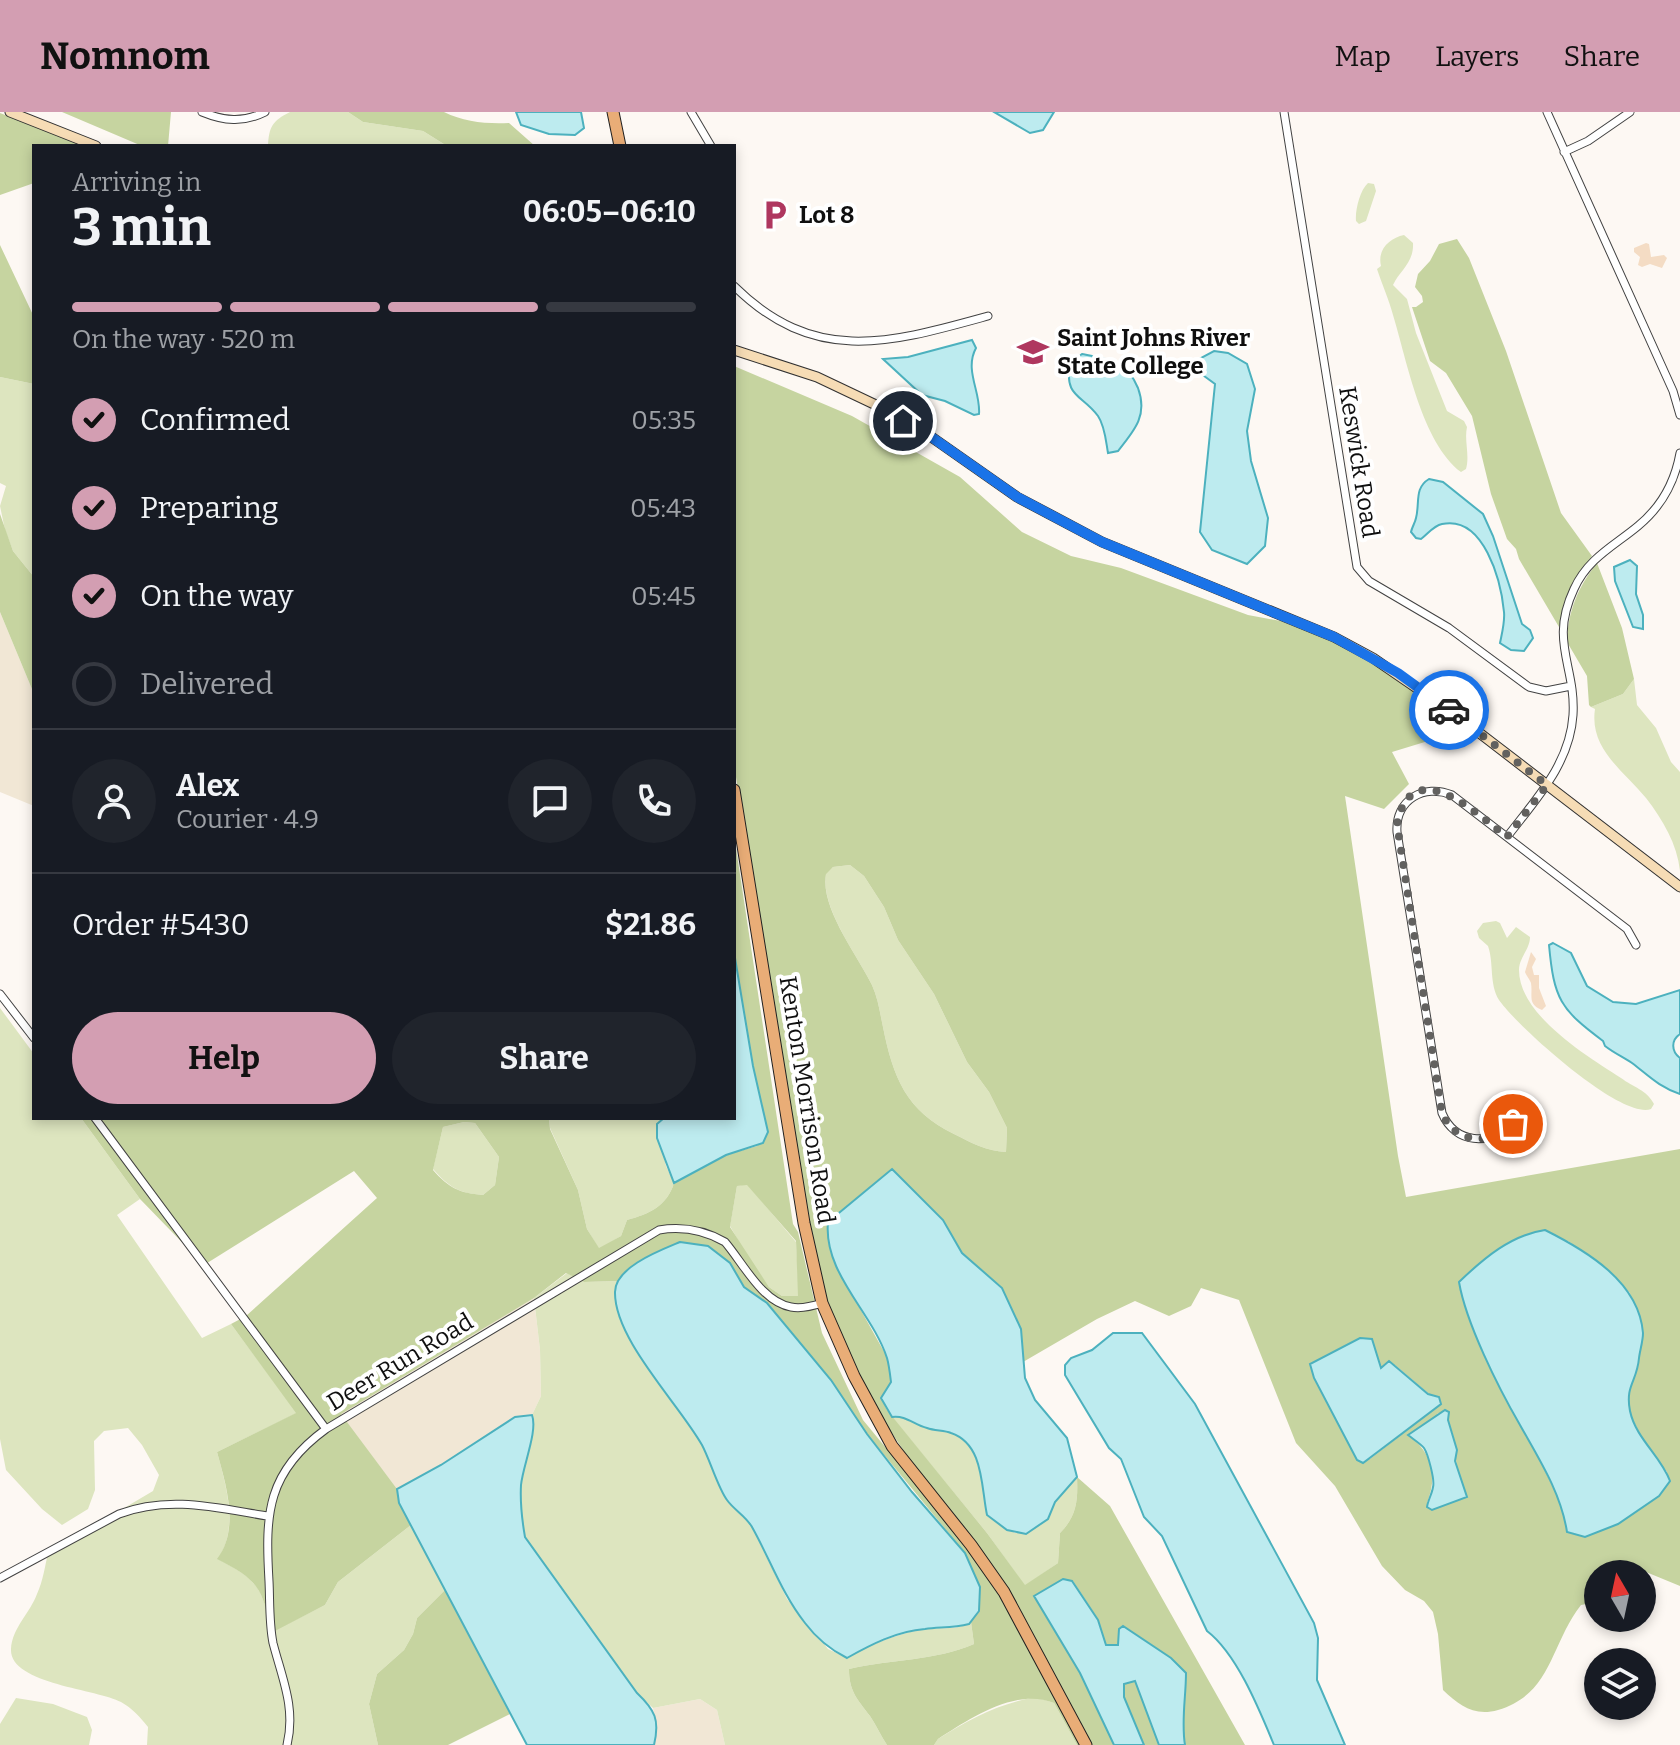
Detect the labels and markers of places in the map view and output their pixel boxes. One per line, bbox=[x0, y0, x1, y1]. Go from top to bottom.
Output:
parking icon: Lot 8 bbox=[758, 198, 792, 232]
place label: Lot 8 bbox=[799, 201, 854, 229]
place label: Saint Johns River State College bbox=[1057, 324, 1250, 380]
school or university icon: Saint Johns River State College bbox=[1016, 335, 1050, 369]
pin bbox=[869, 387, 937, 455]
pin bbox=[1479, 1090, 1547, 1158]

